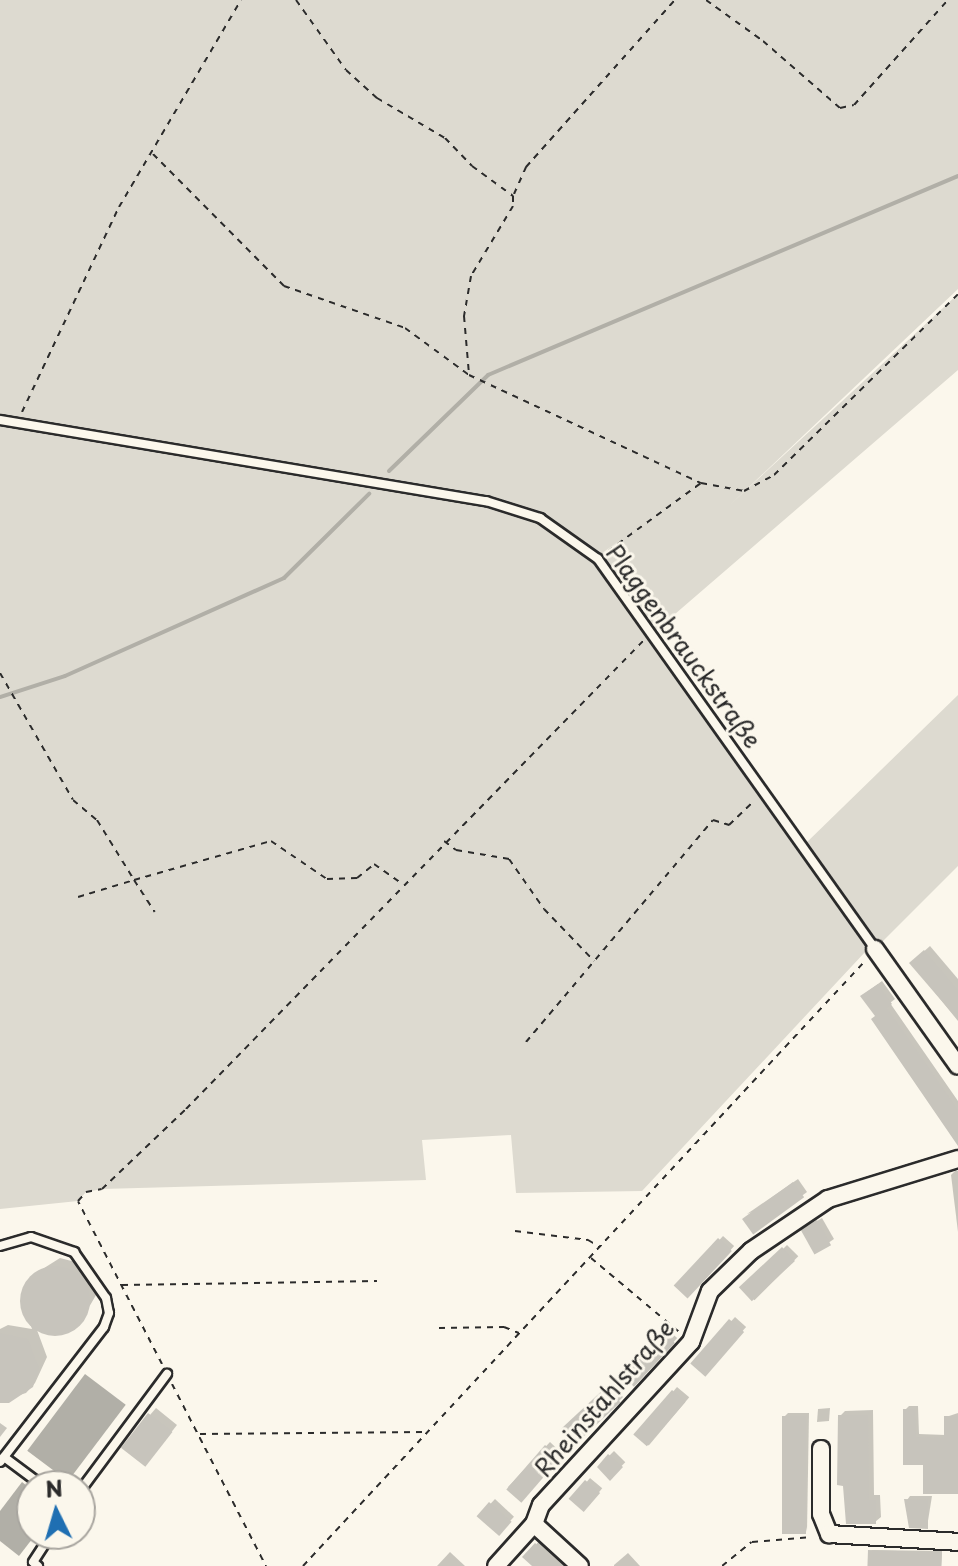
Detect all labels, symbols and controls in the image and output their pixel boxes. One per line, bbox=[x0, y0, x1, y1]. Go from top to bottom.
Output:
street label: Plaggenbrauckstraße bbox=[601, 539, 767, 753]
street label: Rheinstahlstraße bbox=[528, 1314, 680, 1482]
north arrow bbox=[16, 1470, 96, 1550]
text: N bbox=[44, 1470, 64, 1505]

